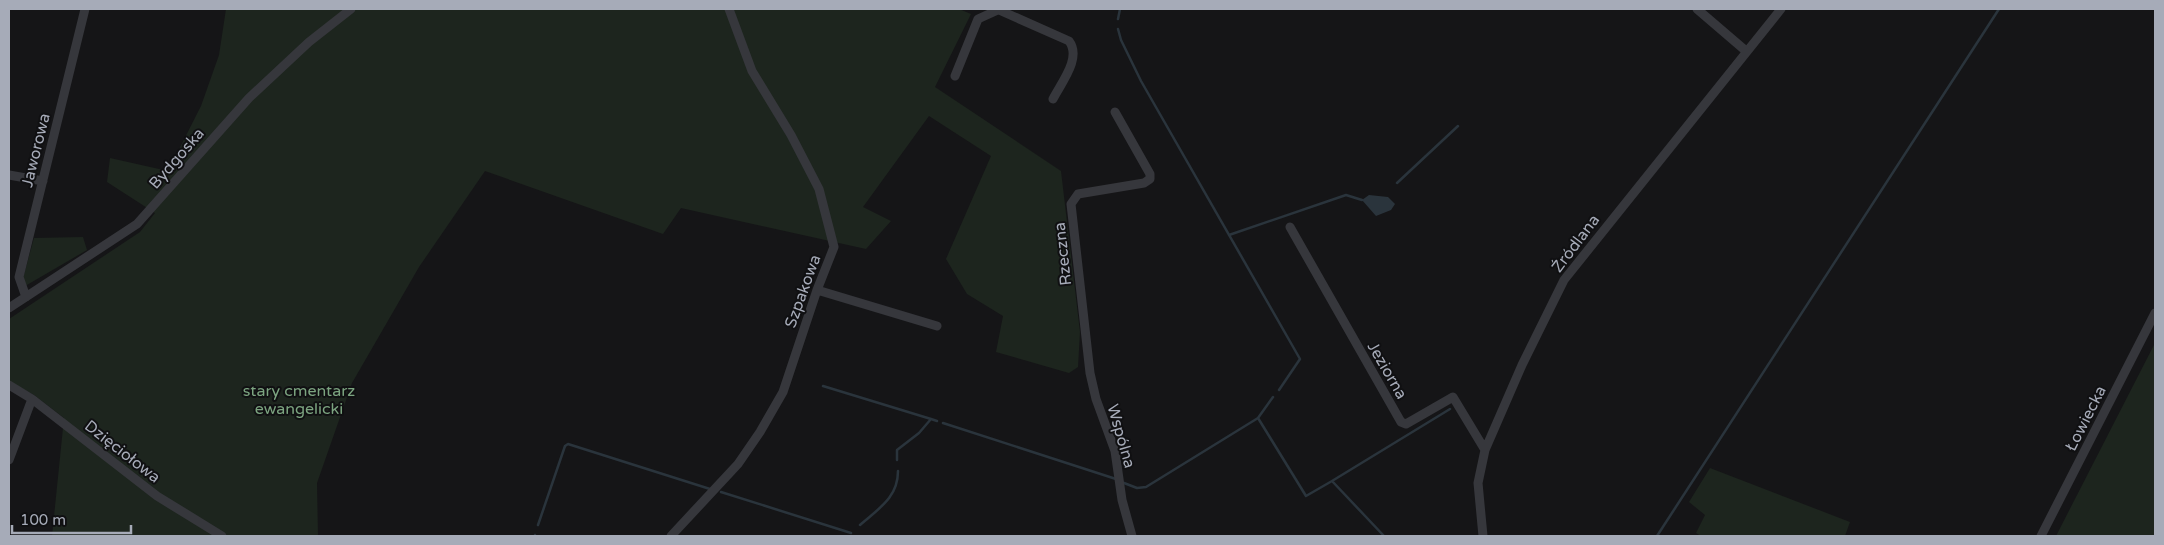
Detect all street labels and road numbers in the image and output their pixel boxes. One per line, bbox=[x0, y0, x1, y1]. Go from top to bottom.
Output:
street label: Jaworowa bbox=[17, 111, 55, 189]
street label: Bydgoska bbox=[145, 124, 209, 193]
street label: Źródlana bbox=[1547, 211, 1604, 277]
street label: Rzeczna bbox=[1050, 221, 1076, 287]
street label: Szpakowa bbox=[780, 252, 825, 331]
street label: Jeziorna bbox=[1363, 338, 1412, 403]
street label: Łowiecka bbox=[2061, 382, 2111, 454]
street label: Wspólna bbox=[1102, 402, 1140, 471]
street label: Dzięciołowa bbox=[81, 416, 164, 488]

